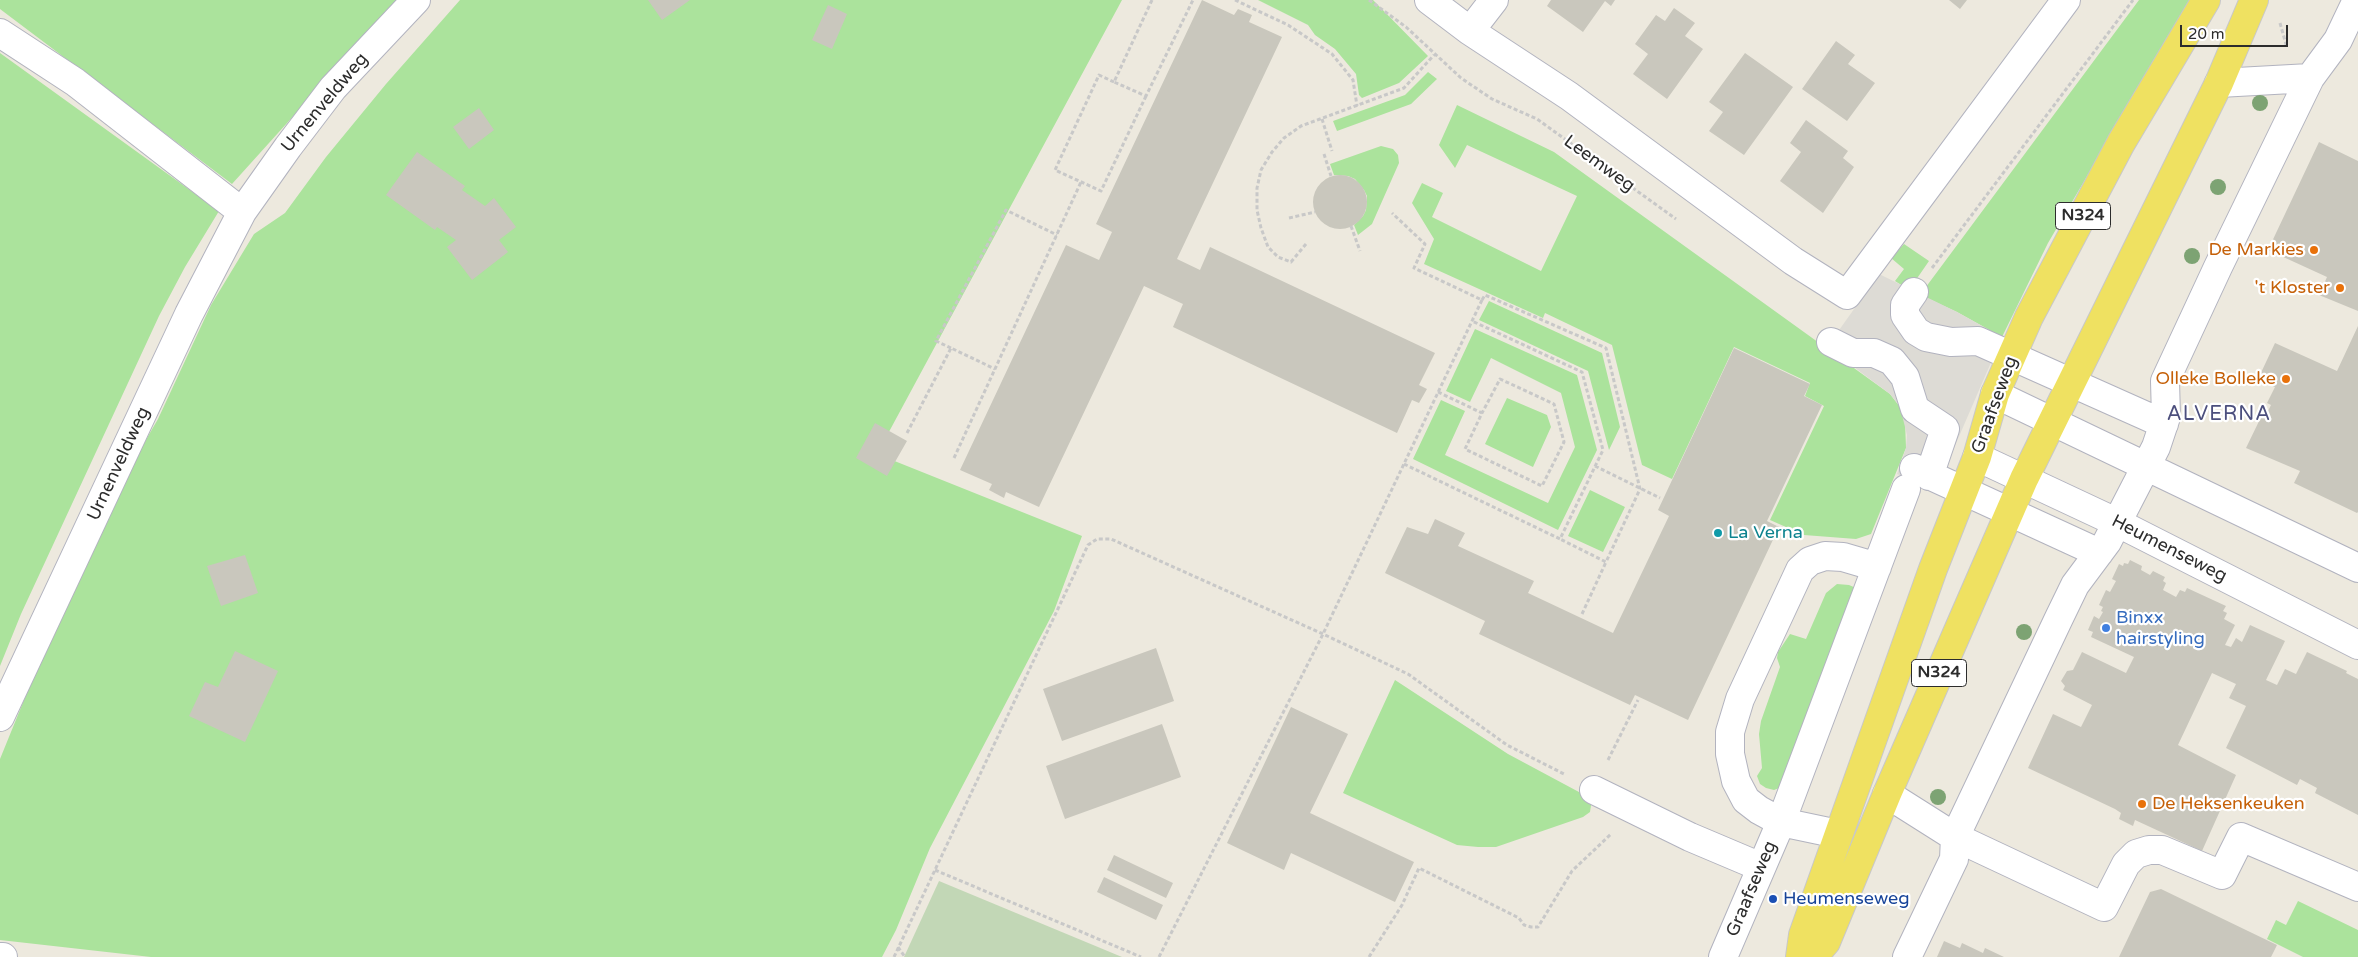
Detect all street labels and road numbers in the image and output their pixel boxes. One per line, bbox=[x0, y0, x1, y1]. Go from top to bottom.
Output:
street label: Urnenveldweg bbox=[277, 49, 373, 157]
street label: Leemweg bbox=[1559, 131, 1639, 197]
road number: N324 bbox=[2056, 202, 2110, 230]
street label: Graafseweg bbox=[1967, 353, 2023, 457]
street label: Urnenveldweg bbox=[83, 404, 155, 524]
street label: Heumenseweg bbox=[2108, 511, 2230, 587]
road number: N324 bbox=[1912, 660, 1966, 686]
street label: Graafseweg bbox=[1722, 838, 1782, 940]

